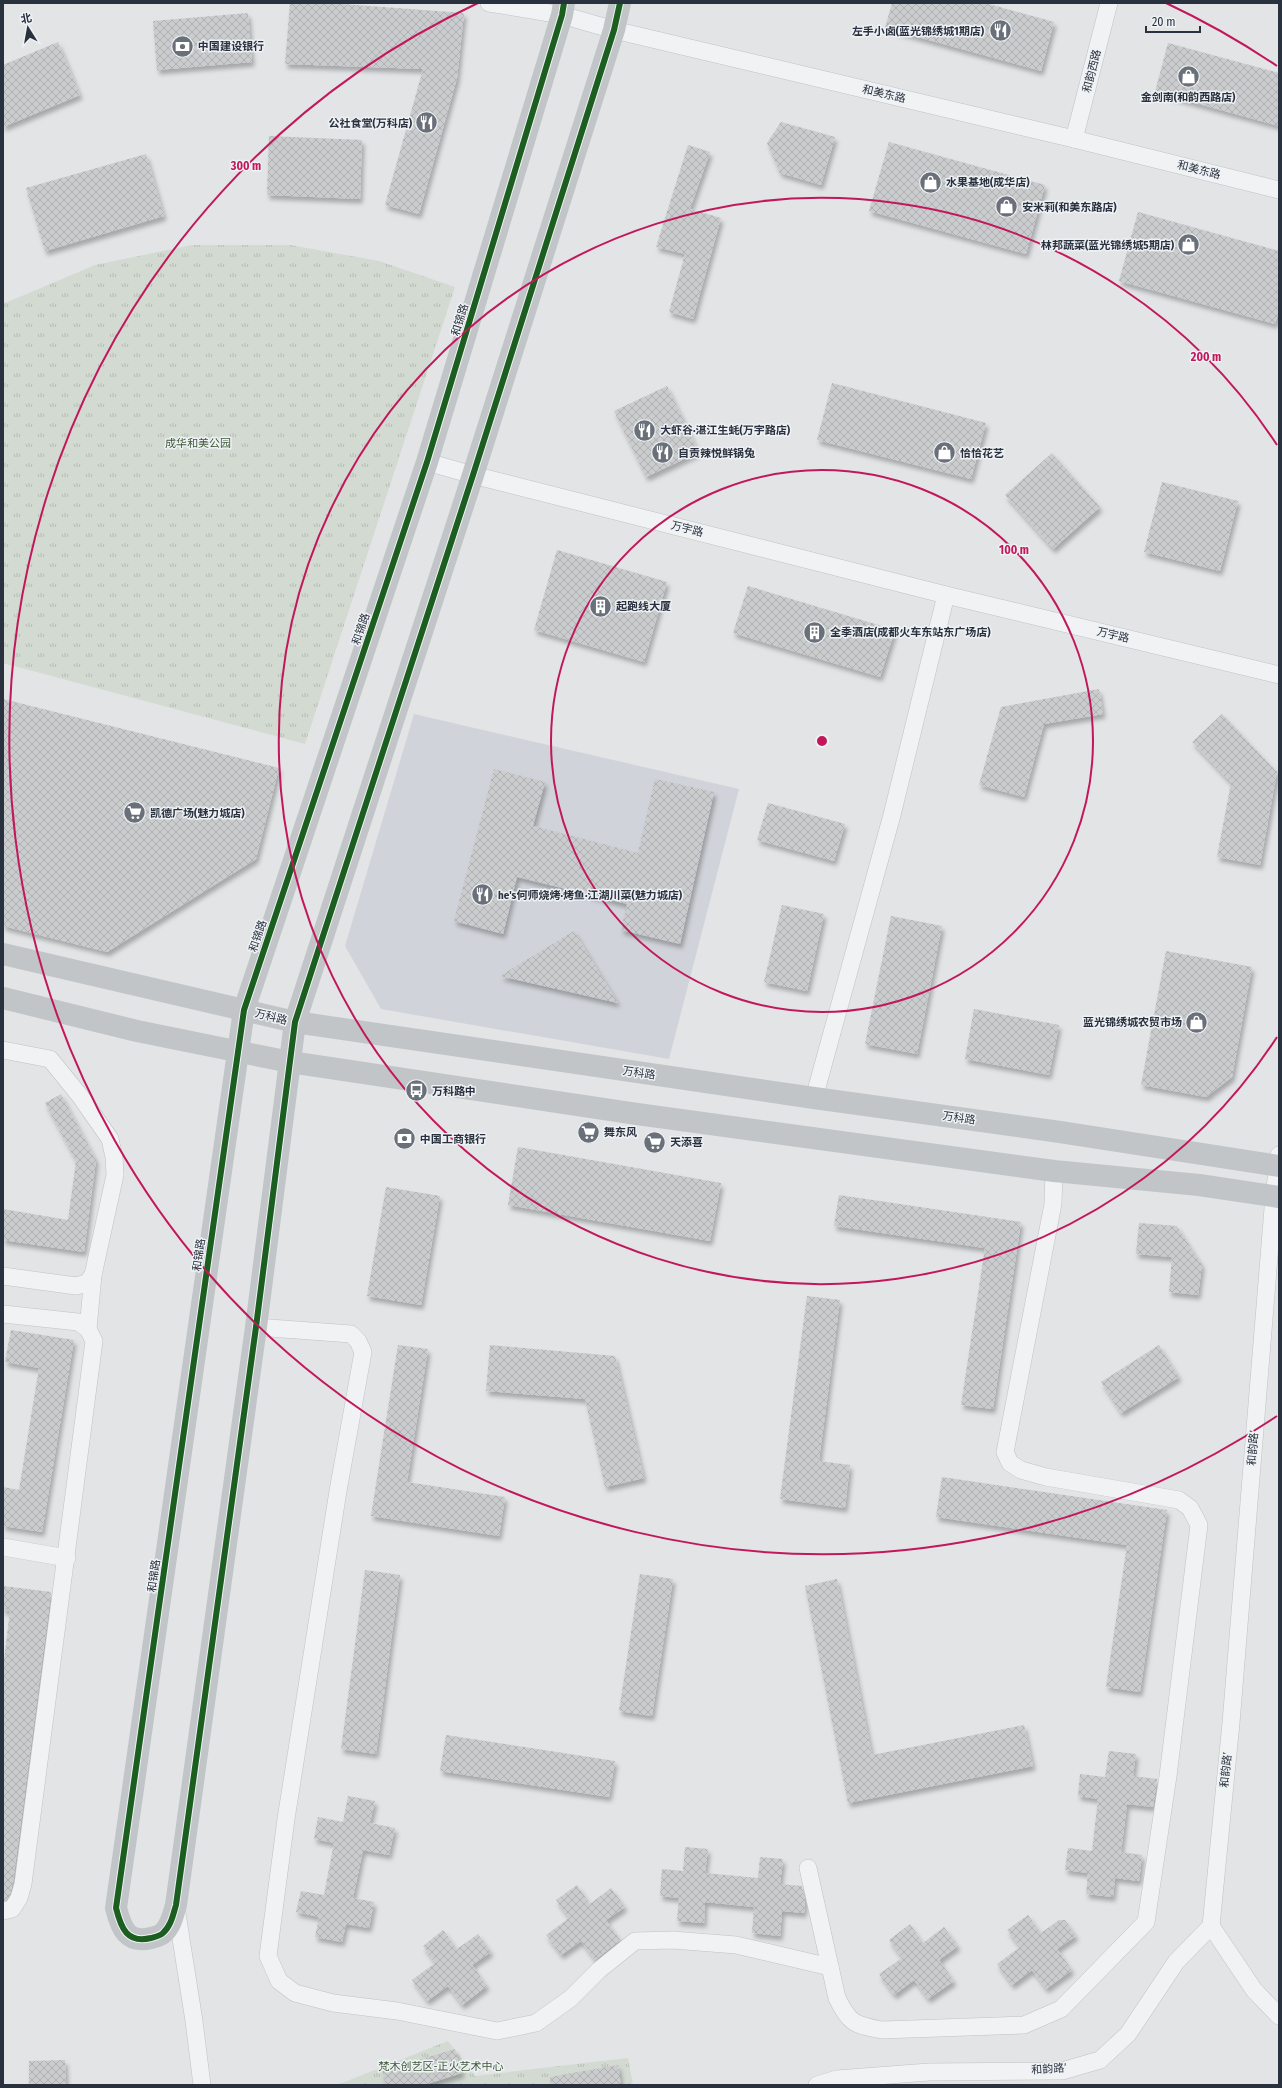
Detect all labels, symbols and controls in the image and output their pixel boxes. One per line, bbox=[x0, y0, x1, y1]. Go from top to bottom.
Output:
north arrow bbox=[8, 8, 48, 48]
scale bar bbox=[1146, 8, 1200, 34]
text: 北 bbox=[20, 11, 33, 26]
text: 20 m bbox=[1152, 15, 1176, 29]
restaurant icon: 左手小卤(蓝光锦绣城1期店) bbox=[987, 18, 1013, 44]
place label: 左手小卤(蓝光锦绣城1期店) bbox=[852, 25, 985, 38]
bank icon: 中国建设银行 bbox=[169, 33, 195, 59]
place label: 中国建设银行 bbox=[198, 40, 264, 53]
street label: 和韵西路 bbox=[1080, 48, 1104, 94]
shop icon: 金剑南(和韵西路店) bbox=[1175, 64, 1201, 90]
street label: 和美东路 bbox=[861, 83, 907, 105]
place label: 金剑南(和韵西路店) bbox=[1141, 91, 1236, 104]
restaurant icon: 公社食堂(万科店) bbox=[414, 110, 440, 136]
place label: 公社食堂(万科店) bbox=[328, 117, 413, 130]
street label: 和美东路 bbox=[1176, 158, 1222, 182]
text: 300 m bbox=[230, 159, 261, 173]
shop icon: 水果基地(成华店) bbox=[917, 169, 943, 195]
place label: 水果基地(成华店) bbox=[946, 176, 1030, 189]
shop icon: 安米莉(和美东路店) bbox=[993, 194, 1019, 220]
place label: 安米莉(和美东路店) bbox=[1022, 201, 1117, 214]
shop icon: 林邦蔬菜(蓝光锦绣城5期店) bbox=[1176, 232, 1202, 258]
place label: 林邦蔬菜(蓝光锦绣城5期店) bbox=[1041, 239, 1175, 252]
street label: 和锦路 bbox=[449, 302, 471, 338]
text: 200 m bbox=[1190, 350, 1221, 364]
restaurant icon: 大虾谷·湛江生蚝(万宇路店) bbox=[632, 417, 658, 443]
place label: 大虾谷·湛江生蚝(万宇路店) bbox=[660, 424, 791, 437]
park label: 成华和美公园 bbox=[165, 437, 231, 450]
restaurant icon: 自贡辣悦鲜锅兔 bbox=[649, 440, 675, 466]
shop icon: 恰恰花艺 bbox=[931, 440, 957, 466]
place label: 自贡辣悦鲜锅兔 bbox=[678, 447, 755, 460]
place label: 恰恰花艺 bbox=[960, 447, 1004, 460]
street label: 万宇路 bbox=[669, 519, 705, 539]
text: 100 m bbox=[999, 543, 1029, 557]
building icon: 起跑线大厦 bbox=[587, 593, 613, 619]
place label: 起跑线大厦 bbox=[616, 600, 671, 613]
street label: 和锦路 bbox=[349, 611, 373, 647]
building icon: 全季酒店(成都火车东站东广场店) bbox=[801, 619, 827, 645]
street label: 万宇路 bbox=[1095, 625, 1131, 645]
place label: 全季酒店(成都火车东站东广场店) bbox=[830, 626, 991, 639]
centre of rings bbox=[815, 734, 829, 748]
supermarket icon: 凯德广场(魅力城店) bbox=[122, 800, 148, 826]
place label: 凯德广场(魅力城店) bbox=[150, 807, 245, 820]
restaurant icon: he's何师烧烤·烤鱼·江湖川菜(魅力城店) bbox=[470, 882, 496, 908]
place label: he's何师烧烤·烤鱼·江湖川菜(魅力城店) bbox=[498, 889, 683, 902]
street label: 和锦路 bbox=[246, 918, 270, 954]
street label: 万科路 bbox=[253, 1007, 289, 1027]
shop icon: 蓝光锦绣城农贸市场 bbox=[1184, 1009, 1210, 1035]
place label: 蓝光锦绣城农贸市场 bbox=[1083, 1016, 1182, 1029]
street label: 万科路 bbox=[622, 1064, 656, 1082]
bus stop icon: 万科路中 bbox=[404, 1078, 430, 1104]
place label: 万科路中 bbox=[432, 1085, 476, 1098]
street label: 万科路 bbox=[942, 1109, 976, 1127]
supermarket icon: 舞东风 bbox=[575, 1119, 601, 1145]
bank icon: 中国工商银行 bbox=[391, 1126, 417, 1152]
place label: 舞东风 bbox=[604, 1126, 637, 1139]
supermarket icon: 天添喜 bbox=[642, 1129, 668, 1155]
place label: 中国工商银行 bbox=[420, 1133, 486, 1146]
place label: 天添喜 bbox=[670, 1136, 703, 1149]
street label: 和锦路 bbox=[190, 1238, 208, 1272]
street label: 和韵路’ bbox=[1245, 1430, 1261, 1466]
street label: 和锦路 bbox=[145, 1559, 163, 1593]
street label: 和韵路’ bbox=[1218, 1752, 1234, 1788]
park label: 梵木创艺区-正火艺术中心 bbox=[378, 2060, 504, 2073]
street label: 和韵路’ bbox=[1031, 2061, 1067, 2077]

